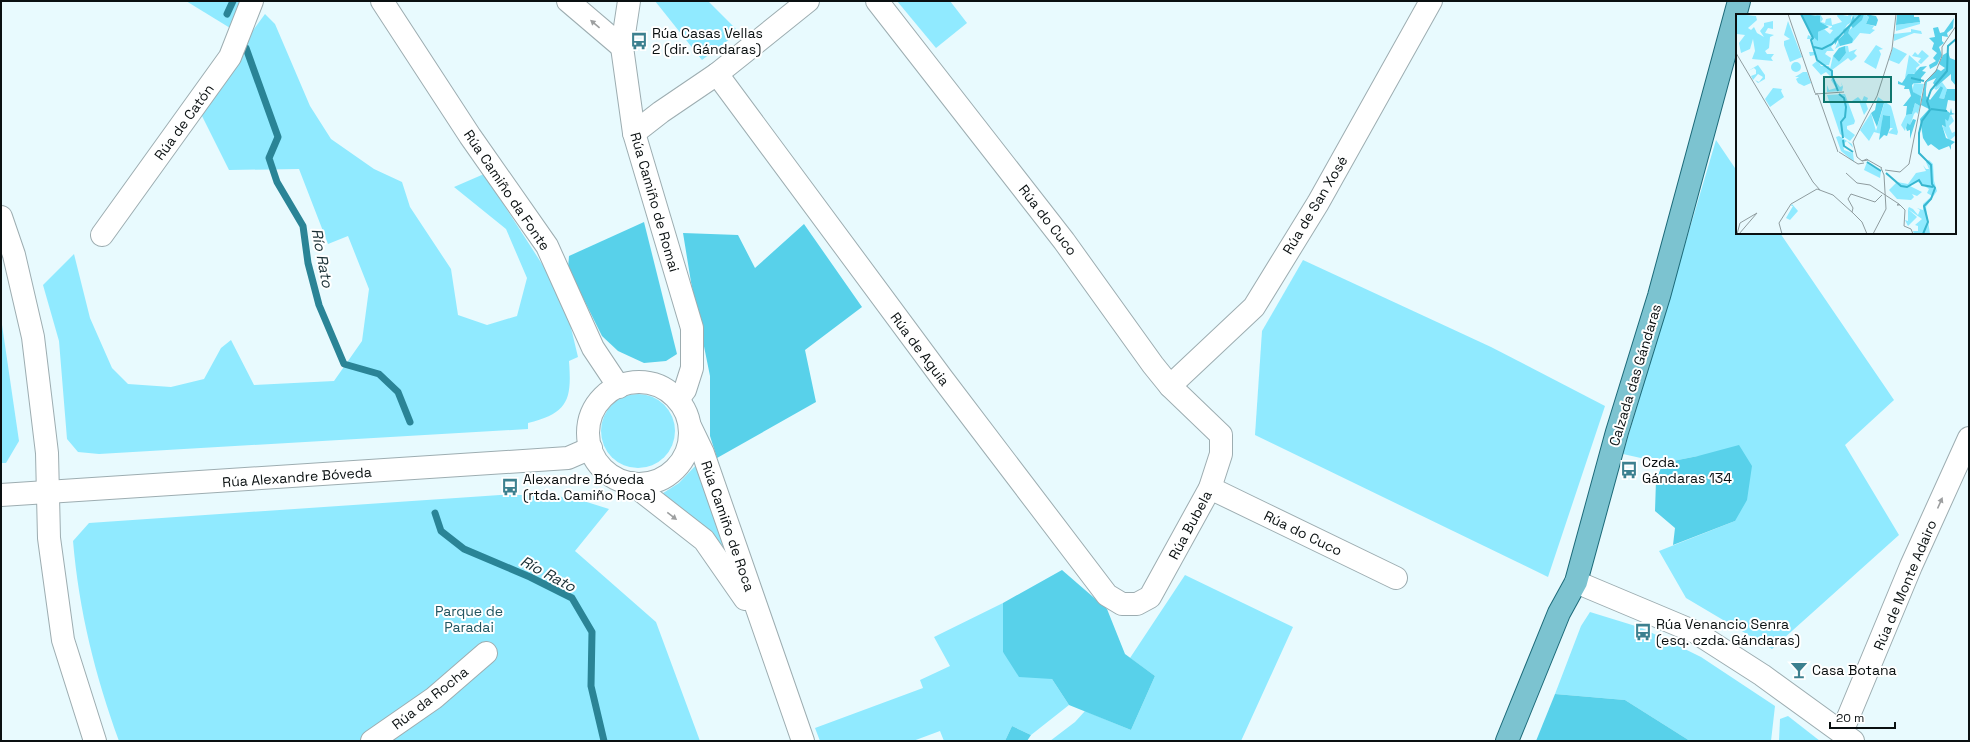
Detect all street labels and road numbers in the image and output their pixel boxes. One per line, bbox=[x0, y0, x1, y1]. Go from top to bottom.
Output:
street label: Rúa de Catón bbox=[150, 80, 218, 164]
street label: Rúa Camiño da Fonte bbox=[460, 126, 554, 254]
street label: Rúa Camiño de Romai bbox=[626, 130, 684, 274]
street label: Rúa de San Xosé bbox=[1279, 152, 1351, 258]
street label: Rúa do Cuco bbox=[1015, 181, 1081, 259]
street label: Calzada das Gándaras bbox=[1605, 302, 1665, 448]
street label: Rúa de Aguia bbox=[886, 309, 954, 389]
street label: Rúa Camiño de Roca bbox=[697, 458, 759, 594]
street label: Rúa Alexandre Bóveda bbox=[222, 463, 372, 491]
street label: Rúa Bubela bbox=[1164, 487, 1216, 563]
street label: Rúa do Cuco bbox=[1261, 506, 1345, 560]
street label: Rúa de Monte Adairo bbox=[1869, 517, 1941, 653]
street label: Rúa da Rocha bbox=[388, 663, 472, 733]

